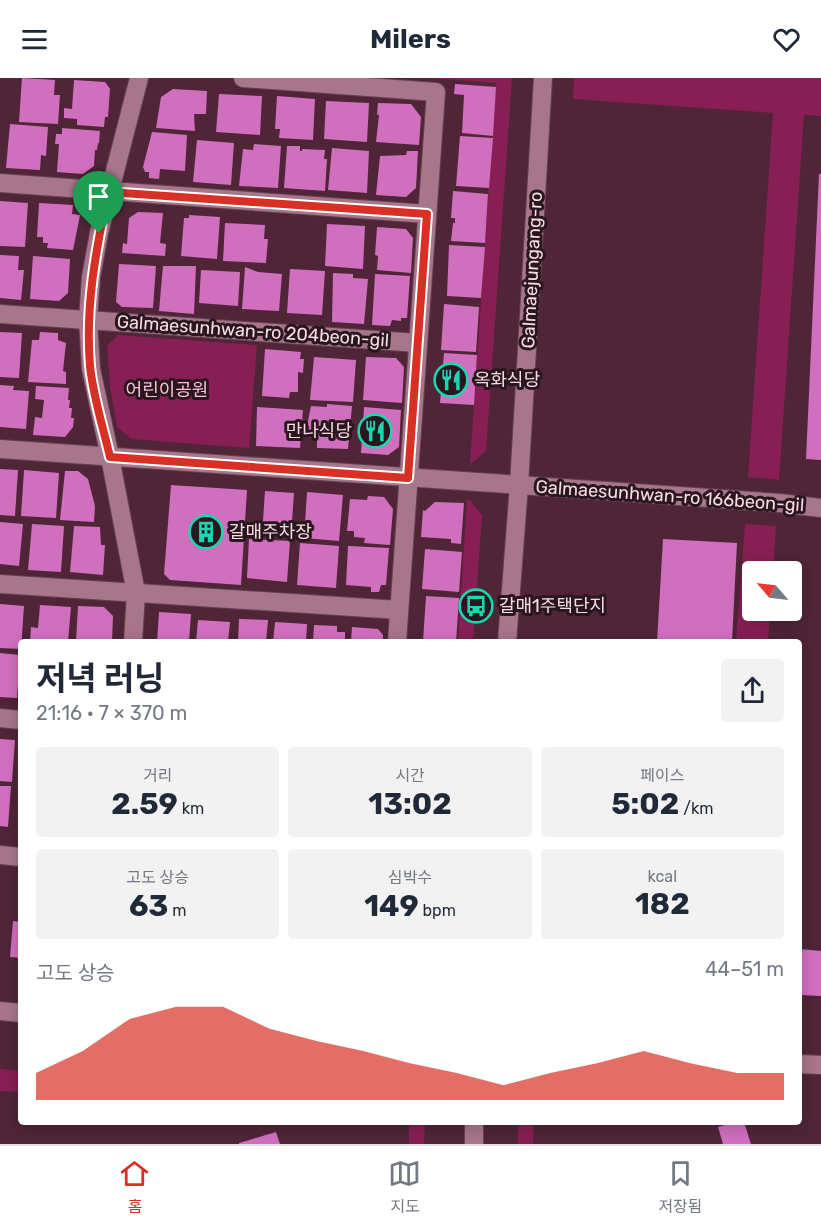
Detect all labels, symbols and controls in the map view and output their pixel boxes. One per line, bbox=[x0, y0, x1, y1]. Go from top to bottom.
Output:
icon: menu bbox=[18, 23, 51, 56]
text: Milers bbox=[370, 23, 451, 55]
icon: heart bbox=[770, 23, 803, 56]
pin bbox=[73, 171, 124, 233]
icon: arrive bbox=[82, 180, 115, 213]
street label: Galmaejungang-ro bbox=[517, 191, 547, 349]
street label: Galmaesunhwan-ro 204beon-gil bbox=[116, 311, 390, 351]
restaurant icon: 옥화식당 bbox=[433, 362, 469, 398]
place label: 옥화식당 bbox=[474, 369, 540, 391]
park label: 어린이공원 bbox=[126, 379, 208, 401]
restaurant icon: 만나식당 bbox=[357, 413, 393, 449]
place label: 만나식당 bbox=[286, 420, 352, 442]
street label: Galmaesunhwan-ro 166beon-gil bbox=[535, 476, 805, 516]
building icon: 갈매주차장 bbox=[188, 514, 224, 550]
place label: 갈매주차장 bbox=[229, 521, 312, 543]
north arrow bbox=[742, 561, 802, 621]
map controls bbox=[742, 561, 802, 621]
bus stop icon: 갈매1주택단지 bbox=[458, 588, 494, 624]
place label: 갈매1주택단지 bbox=[499, 595, 606, 617]
text: 저녁 러닝 bbox=[36, 659, 164, 698]
button: share bbox=[721, 659, 784, 722]
text: 21:16 · 7 × 370 m bbox=[36, 701, 187, 725]
text: 거리 bbox=[143, 766, 172, 785]
text: 시간 bbox=[395, 766, 425, 785]
text: 페이스 bbox=[640, 766, 684, 785]
text: 2.59 bbox=[111, 786, 178, 822]
text: 13:02 bbox=[368, 786, 452, 822]
text: 5:02 bbox=[611, 786, 679, 822]
text: km bbox=[178, 799, 204, 818]
text: /km bbox=[679, 799, 713, 818]
text: kcal bbox=[648, 867, 677, 886]
text: 고도 상승 bbox=[126, 868, 189, 887]
text: 심박수 bbox=[388, 868, 432, 887]
text: 182 bbox=[635, 886, 690, 922]
text: 63 bbox=[129, 888, 168, 924]
text: 149 bbox=[364, 888, 419, 924]
text: m bbox=[168, 901, 186, 920]
text: bpm bbox=[419, 901, 456, 920]
text: 44–51 m bbox=[705, 957, 784, 981]
text: 고도 상승 bbox=[36, 961, 115, 985]
tab: 홈 bbox=[118, 1157, 151, 1217]
tab: 지도 bbox=[388, 1157, 421, 1217]
tab: 저장됨 bbox=[658, 1157, 703, 1217]

